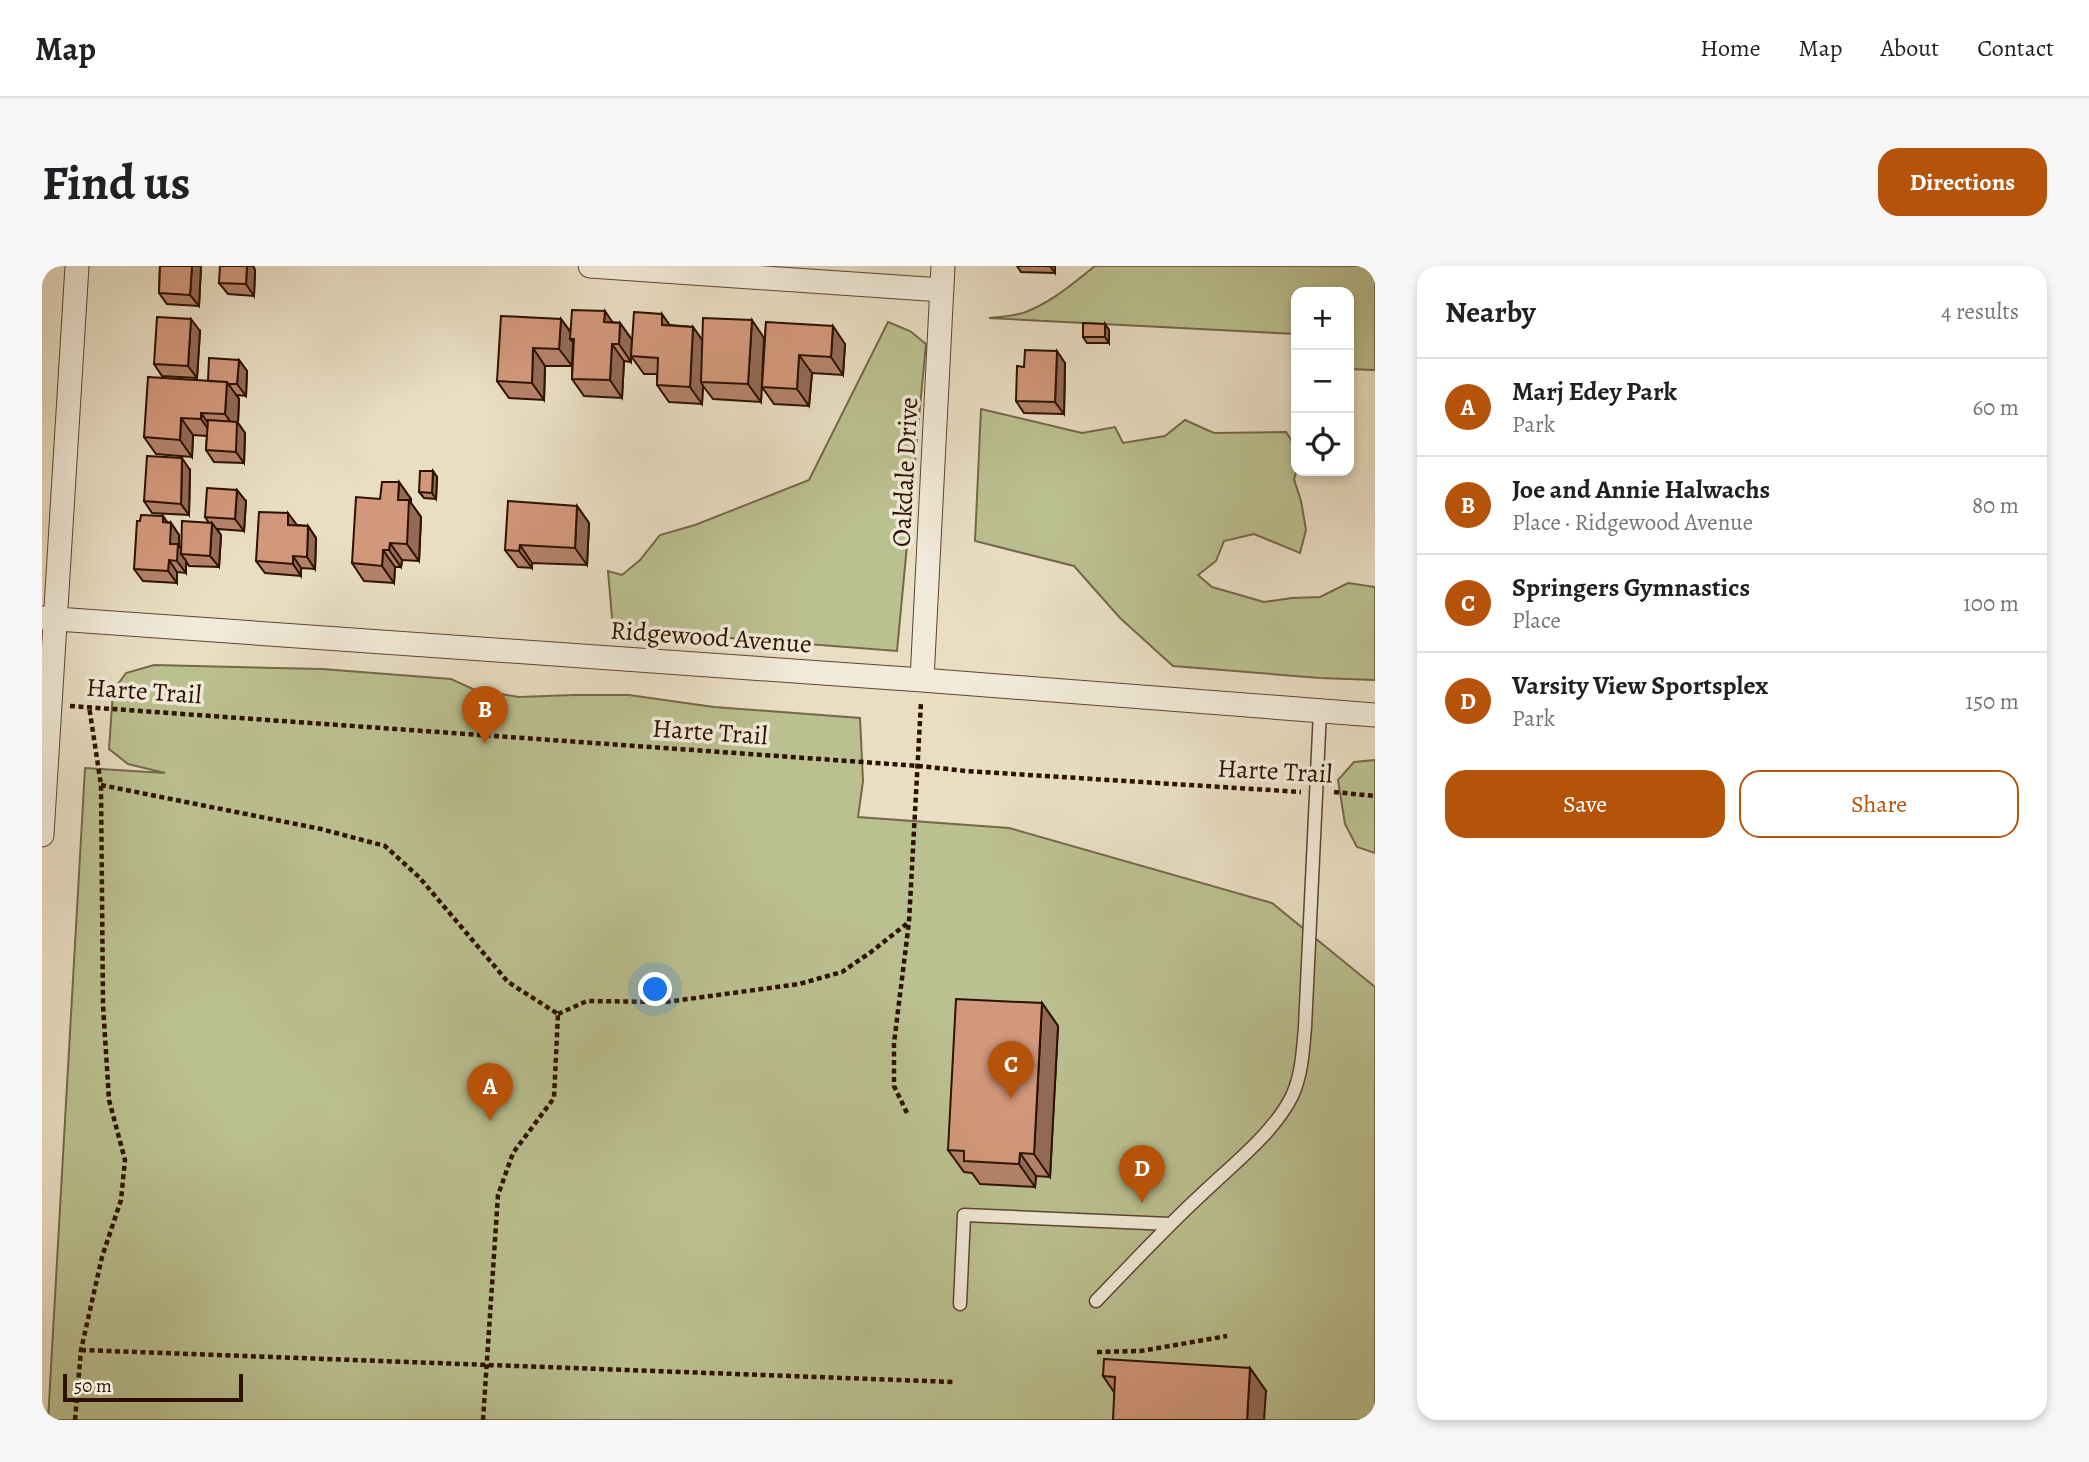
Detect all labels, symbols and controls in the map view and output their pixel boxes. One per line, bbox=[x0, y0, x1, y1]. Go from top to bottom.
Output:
text: Map bbox=[35, 26, 96, 71]
text: Home bbox=[1700, 32, 1761, 64]
text: Map bbox=[1799, 32, 1843, 64]
text: About bbox=[1881, 32, 1939, 64]
text: Contact bbox=[1977, 32, 2054, 64]
button: Directions bbox=[1878, 148, 2047, 216]
text: Find us bbox=[42, 149, 190, 216]
map controls bbox=[1291, 287, 1354, 476]
button: + bbox=[1291, 287, 1354, 350]
text: Nearby bbox=[1445, 292, 1536, 332]
text: 4 results bbox=[1941, 296, 2019, 327]
button: − bbox=[1291, 350, 1354, 413]
text: Marj Edey Park bbox=[1512, 374, 1677, 409]
text: A bbox=[1461, 392, 1475, 423]
text: 60 m bbox=[1972, 392, 2019, 423]
street label: Oakdale Drive bbox=[884, 396, 926, 548]
text: Park bbox=[1512, 409, 1555, 440]
button: locate bbox=[1291, 413, 1354, 476]
text: Joe and Annie Halwachs bbox=[1512, 472, 1770, 507]
text: B bbox=[1461, 490, 1475, 521]
text: 80 m bbox=[1972, 490, 2019, 521]
text: Place · Ridgewood Avenue bbox=[1512, 507, 1753, 538]
text: Springers Gymnastics bbox=[1512, 570, 1750, 605]
text: C bbox=[1461, 588, 1475, 619]
text: 100 m bbox=[1963, 588, 2019, 619]
text: Place bbox=[1512, 605, 1561, 636]
street label: Ridgewood Avenue bbox=[609, 612, 813, 662]
text: Varsity View Sportsplex bbox=[1512, 668, 1768, 703]
street label: Harte Trail bbox=[85, 670, 203, 712]
pin: B bbox=[462, 686, 508, 744]
text: D bbox=[1460, 686, 1476, 717]
text: 150 m bbox=[1965, 686, 2019, 717]
text: Park bbox=[1512, 703, 1555, 734]
street label: Harte Trail bbox=[651, 711, 769, 753]
street label: Harte Trail bbox=[1216, 751, 1334, 791]
button: Save bbox=[1445, 770, 1725, 838]
button: Share bbox=[1739, 770, 2019, 838]
your location bbox=[638, 972, 672, 1006]
pin: C bbox=[988, 1041, 1034, 1099]
pin: A bbox=[467, 1063, 513, 1121]
pin: D bbox=[1119, 1145, 1165, 1203]
scale bar bbox=[63, 1371, 243, 1403]
text: 50 m bbox=[74, 1373, 112, 1399]

